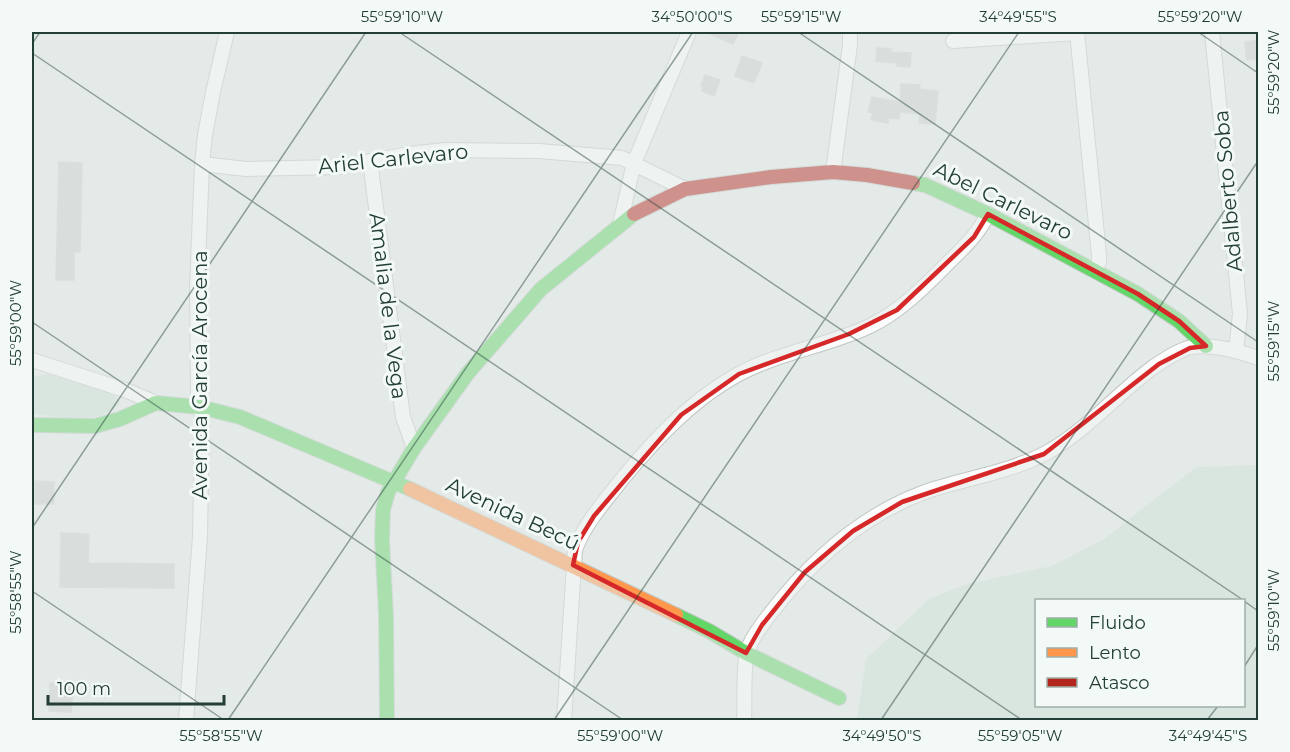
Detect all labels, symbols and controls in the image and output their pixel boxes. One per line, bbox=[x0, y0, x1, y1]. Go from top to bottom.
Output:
text: 55°59'10"W bbox=[361, 7, 443, 26]
text: 34°50'00"S bbox=[652, 7, 732, 26]
text: 55°59'15"W bbox=[761, 7, 842, 26]
text: 34°49'55"S bbox=[979, 7, 1057, 26]
text: 55°59'20"W bbox=[1157, 7, 1243, 26]
text: 55°59'20"W bbox=[1264, 29, 1283, 115]
street label: Adalberto Soba bbox=[1208, 109, 1247, 273]
street label: Ariel Carlevaro bbox=[317, 138, 469, 179]
street label: Abel Carlevaro bbox=[930, 156, 1077, 245]
street label: Amalia de la Vega bbox=[365, 211, 412, 401]
street label: Avenida García Arocena bbox=[187, 250, 212, 500]
text: 55°59'00"W bbox=[6, 280, 25, 366]
text: 55°59'15"W bbox=[1264, 300, 1283, 381]
street label: Avenida Becú bbox=[442, 472, 584, 555]
text: 55°58'55"W bbox=[6, 550, 25, 634]
text: 55°59'10"W bbox=[1264, 569, 1283, 651]
legend bbox=[1035, 599, 1245, 707]
text: Fluido bbox=[1089, 612, 1146, 634]
text: Lento bbox=[1089, 642, 1141, 664]
scale bar bbox=[48, 668, 224, 706]
text: Atasco bbox=[1089, 672, 1149, 694]
text: 100 m bbox=[57, 678, 111, 700]
text: 55°58'55"W bbox=[179, 726, 263, 745]
text: 55°59'00"W bbox=[577, 726, 663, 745]
text: 34°49'50"S bbox=[842, 726, 922, 745]
text: 55°59'05"W bbox=[978, 726, 1063, 745]
text: 34°49'45"S bbox=[1169, 726, 1247, 745]

